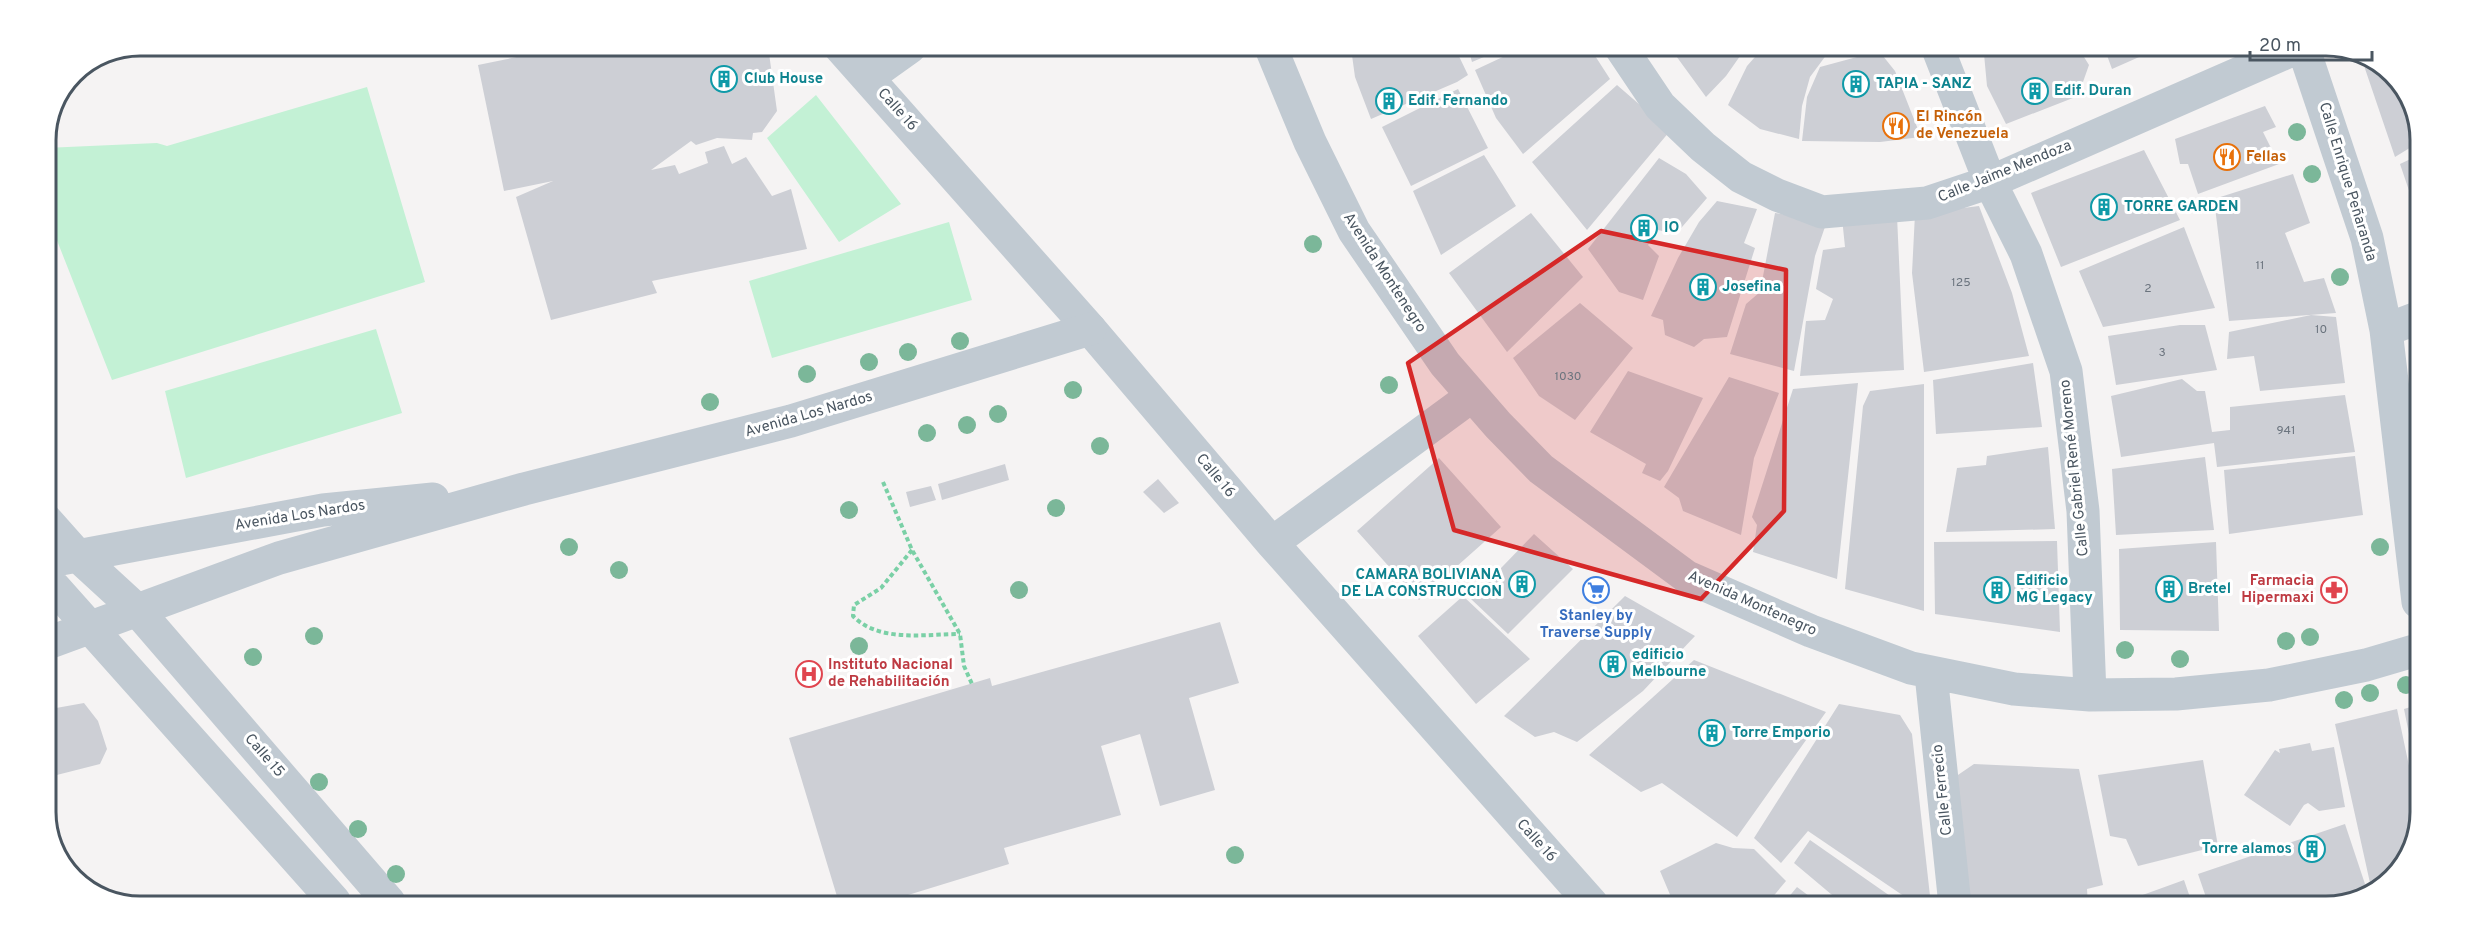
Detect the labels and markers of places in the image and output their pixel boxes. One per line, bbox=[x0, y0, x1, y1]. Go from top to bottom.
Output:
building icon: Club House bbox=[709, 64, 739, 94]
building icon: TAPIA - SANZ bbox=[1841, 69, 1871, 99]
place label: Club House bbox=[744, 70, 823, 89]
place label: TAPIA - SANZ bbox=[1876, 75, 1972, 94]
building icon: Edif. Duran bbox=[2020, 76, 2050, 106]
place label: Edif. Duran bbox=[2054, 82, 2132, 101]
building icon: Edif. Fernando bbox=[1374, 86, 1404, 116]
place label: Edif. Fernando bbox=[1408, 92, 1508, 111]
place label: El Rincón de Venezuela bbox=[1916, 108, 2009, 144]
restaurant icon: El Rincón de Venezuela bbox=[1881, 111, 1911, 141]
restaurant icon: Fellas bbox=[2212, 142, 2242, 172]
place label: Fellas bbox=[2246, 148, 2286, 167]
building icon: TORRE GARDEN bbox=[2089, 192, 2119, 222]
place label: TORRE GARDEN bbox=[2124, 198, 2238, 217]
building icon: IO bbox=[1629, 213, 1659, 243]
place label: IO bbox=[1664, 219, 1679, 238]
building icon: Josefina bbox=[1688, 272, 1718, 302]
place label: Josefina bbox=[1722, 278, 1781, 297]
place label: CAMARA BOLIVIANA DE LA CONSTRUCCION bbox=[1341, 566, 1502, 602]
building icon: CAMARA BOLIVIANA DE LA CONSTRUCCION bbox=[1507, 569, 1537, 599]
place label: Edificio MG Legacy bbox=[2016, 572, 2093, 608]
place label: Farmacia Hipermaxi bbox=[2241, 572, 2314, 608]
building icon: Bretel bbox=[2154, 574, 2184, 604]
supermarket icon: Stanley by Traverse Supply bbox=[1581, 575, 1611, 605]
building icon: Edificio MG Legacy bbox=[1982, 575, 2012, 605]
pharmacy icon: Farmacia Hipermaxi bbox=[2319, 575, 2349, 605]
place label: Bretel bbox=[2188, 580, 2231, 599]
place label: Stanley by Traverse Supply bbox=[1540, 607, 1653, 643]
place label: edificio Melbourne bbox=[1632, 646, 1706, 682]
building icon: edificio Melbourne bbox=[1598, 649, 1628, 679]
place label: Instituto Nacional de Rehabilitación bbox=[828, 656, 953, 692]
hospital icon: Instituto Nacional de Rehabilitación bbox=[794, 659, 824, 689]
building icon: Torre Emporio bbox=[1697, 718, 1727, 748]
place label: Torre Emporio bbox=[1732, 724, 1831, 743]
building icon: Torre alamos bbox=[2297, 834, 2327, 864]
place label: Torre alamos bbox=[2202, 840, 2292, 859]

